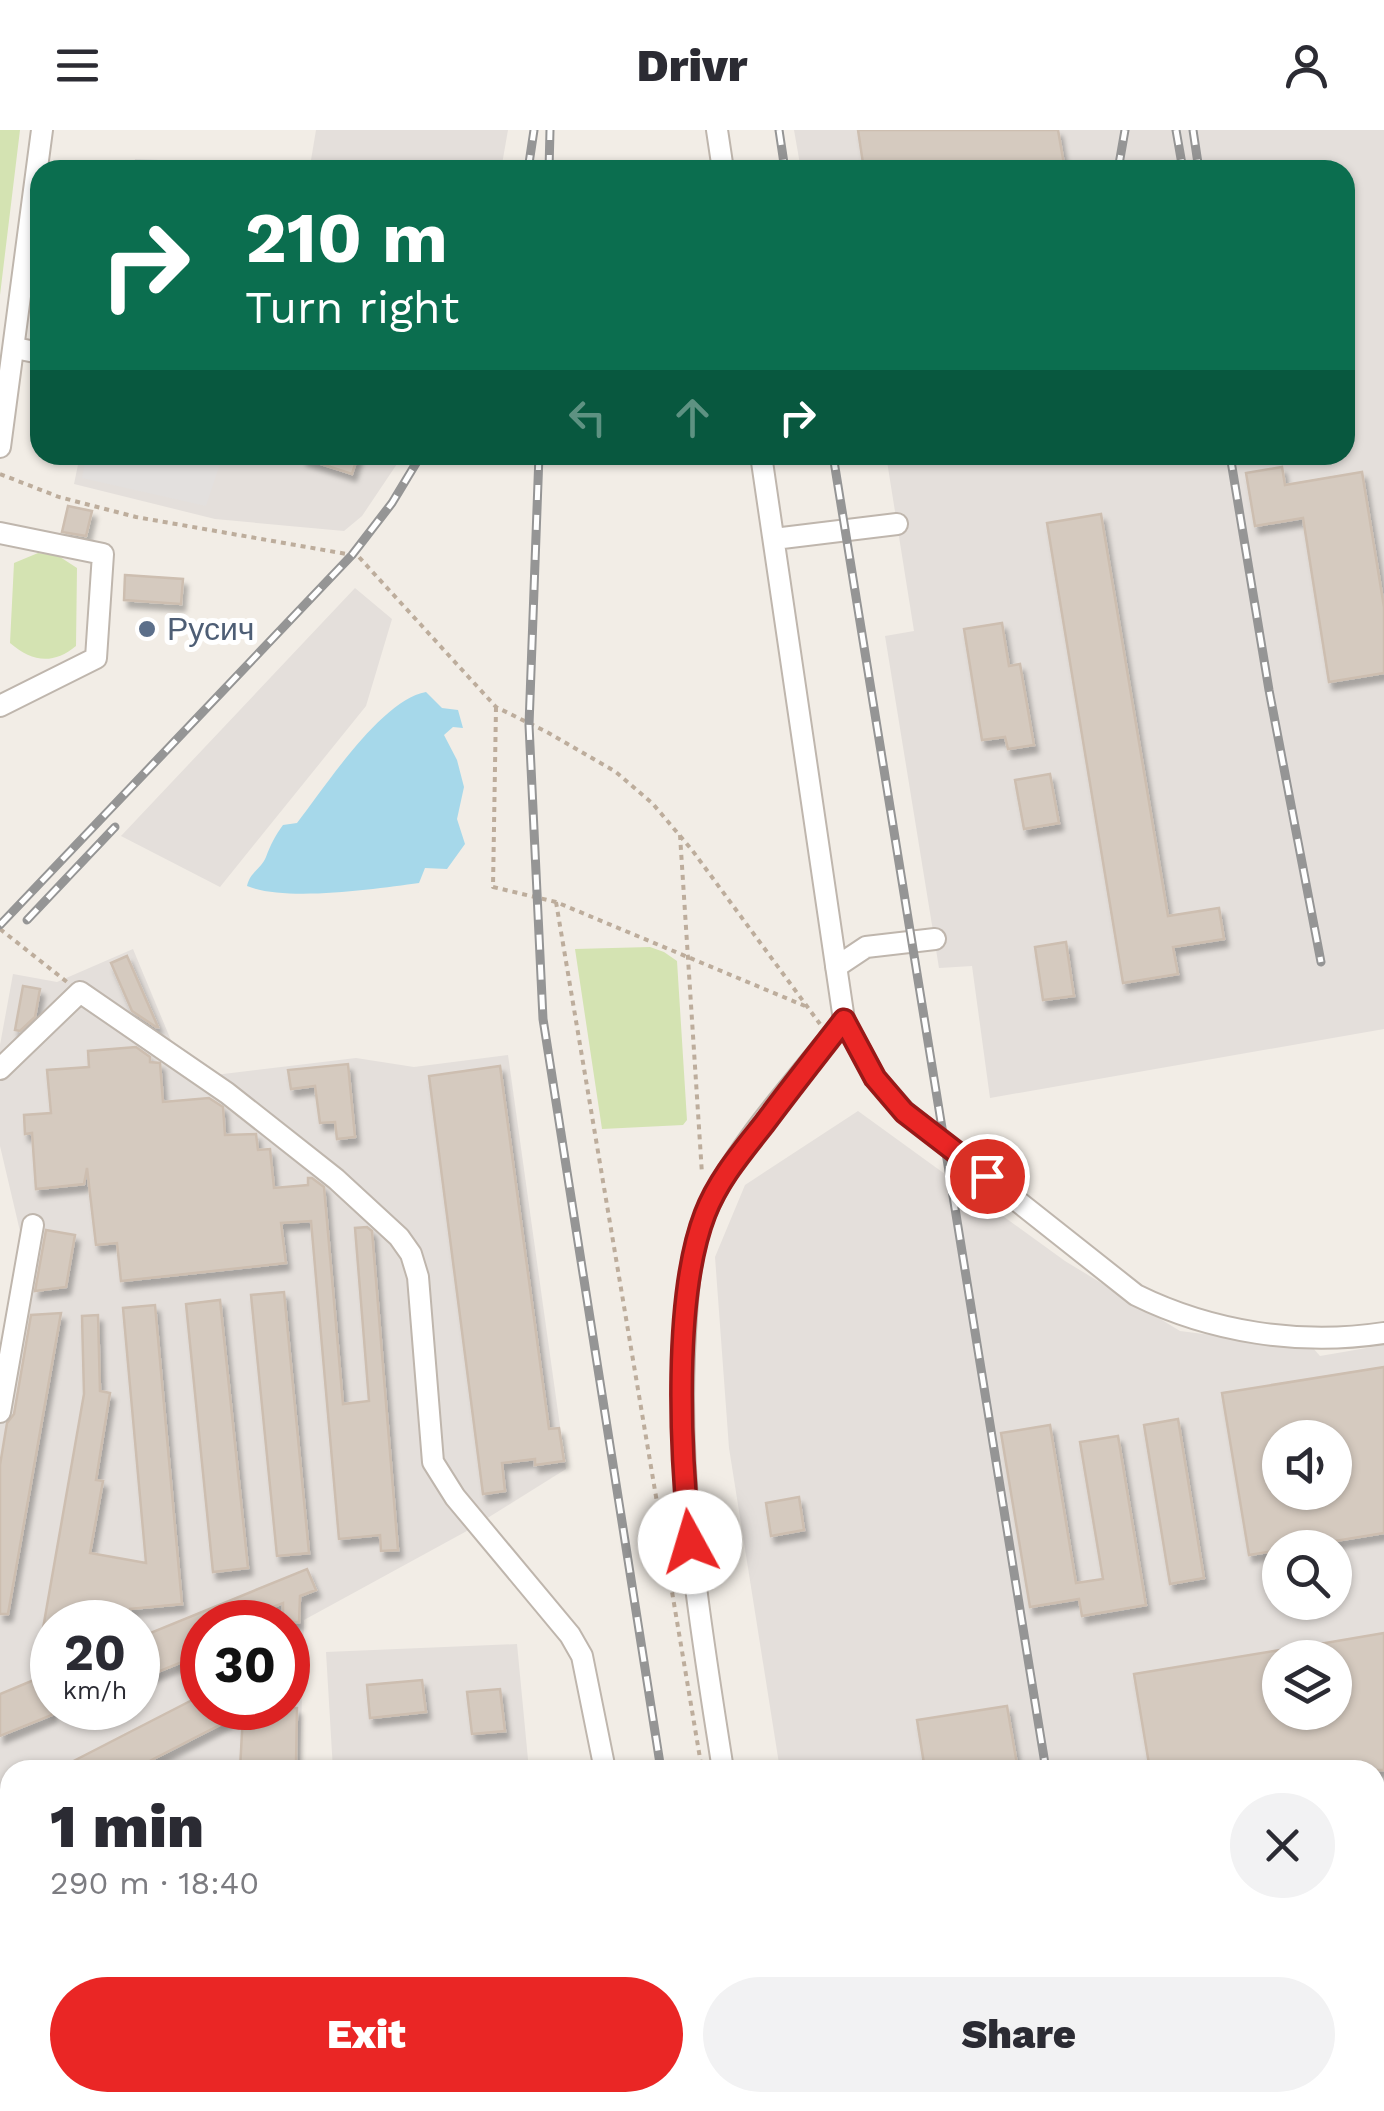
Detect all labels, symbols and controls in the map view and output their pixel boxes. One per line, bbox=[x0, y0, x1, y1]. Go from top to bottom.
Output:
icon: menu bbox=[50, 38, 105, 93]
icon: person bbox=[1279, 38, 1334, 93]
text: Drivr bbox=[637, 39, 747, 92]
text: 210 m bbox=[245, 197, 448, 279]
icon: right bbox=[80, 200, 210, 330]
text: Turn right bbox=[245, 281, 459, 334]
icon: left bbox=[560, 390, 615, 445]
icon: ahead bbox=[665, 390, 720, 445]
icon: right bbox=[770, 390, 825, 445]
place label: Русич bbox=[167, 610, 255, 648]
marker: Русич bbox=[136, 618, 158, 640]
pin bbox=[945, 1134, 1030, 1219]
icon: arrive bbox=[960, 1149, 1015, 1204]
map controls bbox=[1262, 1420, 1352, 1730]
button: sound bbox=[1262, 1420, 1352, 1510]
position arrow bbox=[638, 1490, 742, 1594]
button: search bbox=[1262, 1530, 1352, 1620]
speed limit sign: 30 bbox=[180, 1600, 310, 1730]
text: 20 bbox=[64, 1623, 126, 1682]
button: layers bbox=[1262, 1640, 1352, 1730]
text: km/h bbox=[63, 1676, 127, 1705]
text: 1 min bbox=[50, 1791, 204, 1862]
button: close bbox=[1230, 1793, 1335, 1898]
text: 290 m · 18:40 bbox=[50, 1864, 259, 1902]
button: Exit bbox=[50, 1977, 683, 2092]
button: Share bbox=[703, 1977, 1335, 2092]

